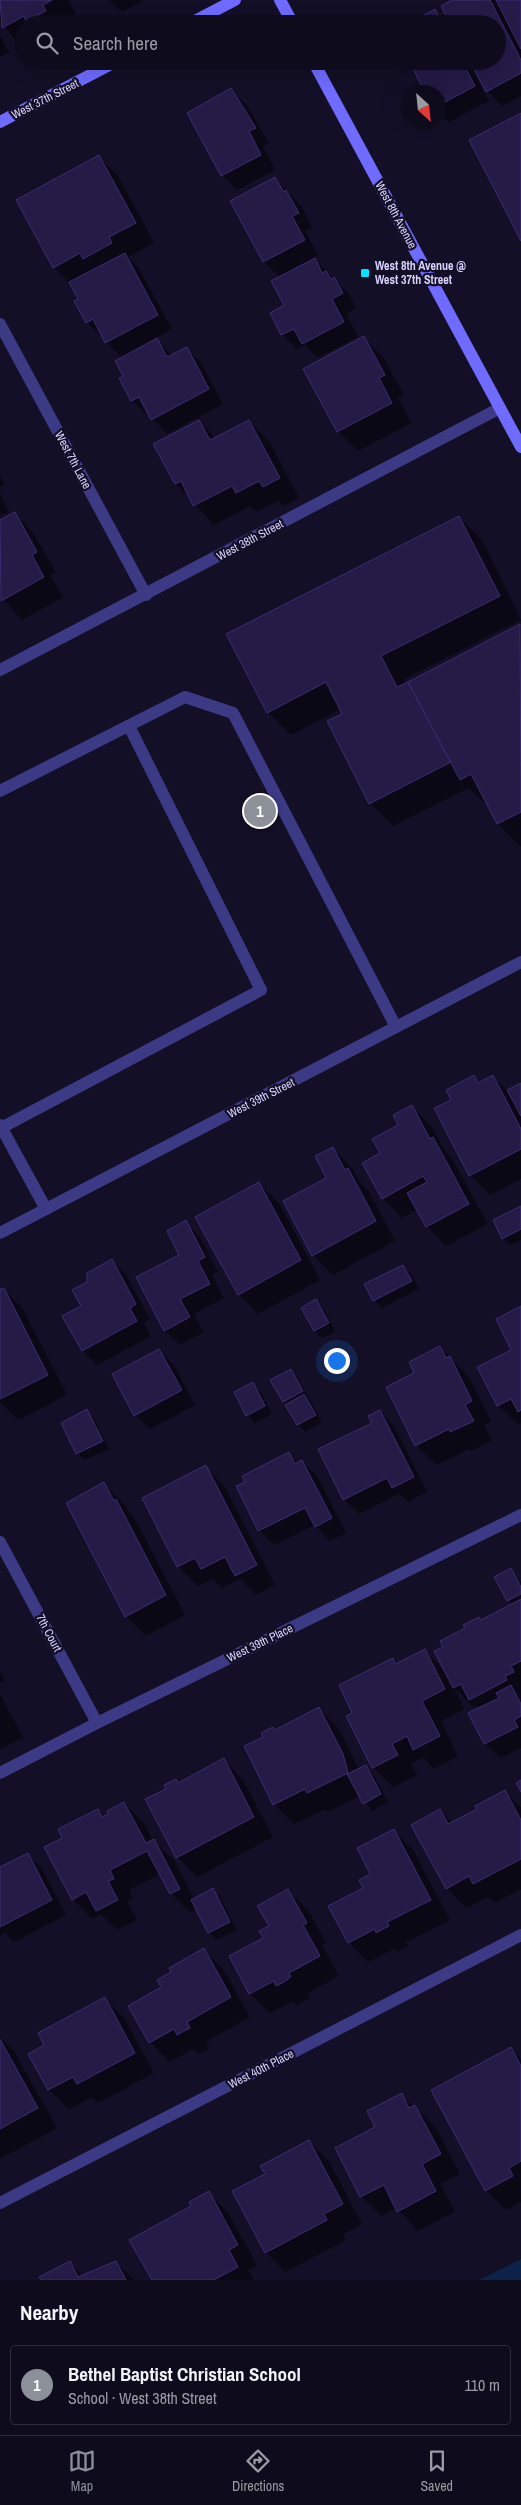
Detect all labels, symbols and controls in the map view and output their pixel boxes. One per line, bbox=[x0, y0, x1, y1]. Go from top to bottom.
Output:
search box bbox=[15, 15, 506, 70]
icon: search bbox=[33, 29, 61, 57]
text: Search here bbox=[73, 30, 158, 56]
street label: West 37th Street bbox=[9, 75, 81, 123]
north arrow bbox=[401, 85, 446, 130]
street label: West 8th Avenue bbox=[372, 179, 420, 251]
place label: West 8th Avenue @ West 37th Street bbox=[375, 258, 466, 288]
marker: West 8th Avenue @ West 37th Street bbox=[359, 267, 371, 279]
street label: West 7th Lane bbox=[51, 428, 95, 492]
street label: West 38th Street bbox=[214, 516, 286, 564]
pin: 1 bbox=[244, 792, 276, 830]
street label: West 39th Street bbox=[225, 1074, 297, 1122]
your location bbox=[324, 1348, 350, 1374]
street label: 7th Court bbox=[32, 1611, 66, 1655]
street label: West 39th Place bbox=[224, 1620, 296, 1666]
street label: West 40th Place bbox=[226, 2046, 296, 2092]
text: Nearby bbox=[20, 2298, 78, 2327]
text: Bethel Baptist Christian School bbox=[68, 2361, 301, 2387]
text: 1 bbox=[33, 2374, 41, 2396]
text: 110 m bbox=[464, 2374, 500, 2396]
text: School · West 38th Street bbox=[68, 2387, 217, 2409]
tab: Map bbox=[68, 2447, 96, 2495]
tab: Directions bbox=[232, 2447, 284, 2495]
tab: Saved bbox=[420, 2447, 453, 2495]

